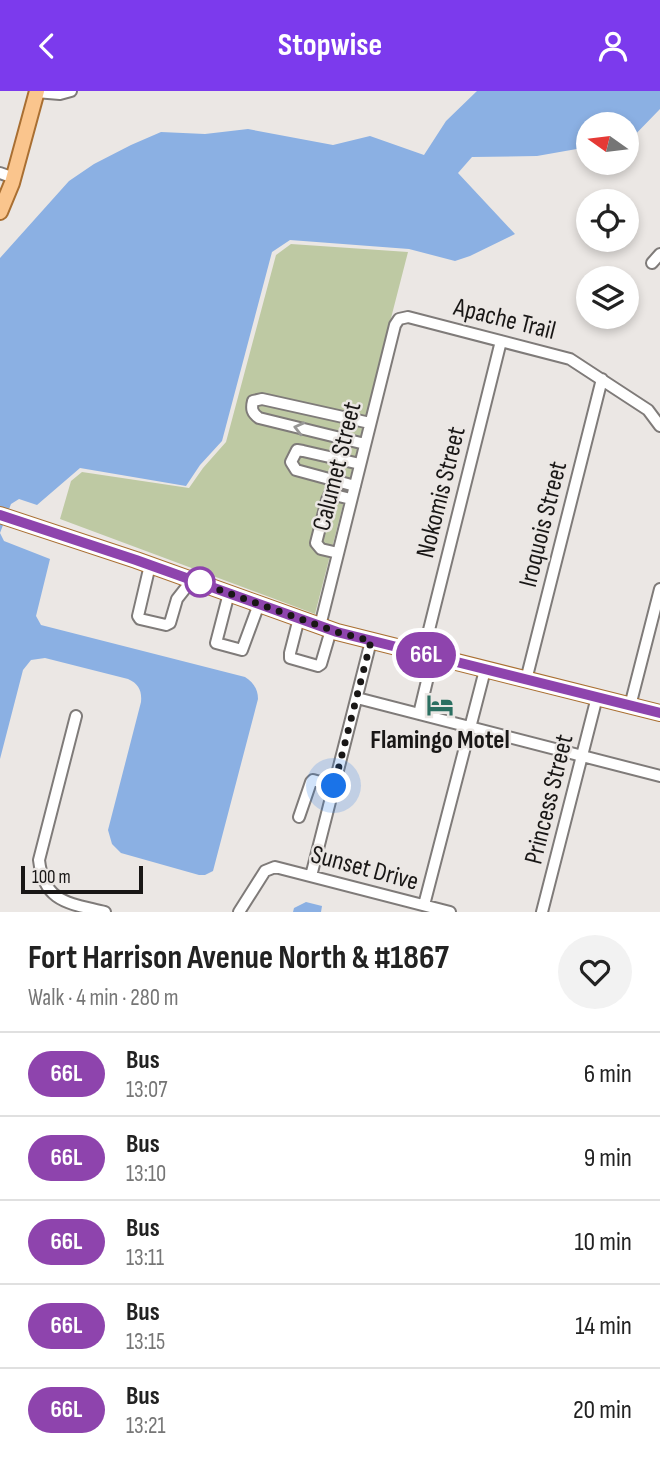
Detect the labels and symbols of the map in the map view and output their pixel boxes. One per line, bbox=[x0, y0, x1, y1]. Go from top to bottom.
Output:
north arrow bbox=[576, 112, 639, 175]
street label: Apache Trail bbox=[450, 292, 559, 347]
street label: Calumet Street bbox=[306, 399, 368, 534]
one-way arrow bbox=[293, 422, 305, 436]
street label: Nokomis Street bbox=[410, 423, 473, 561]
street label: Iroquois Street bbox=[513, 458, 574, 591]
unlabelled marker bbox=[185, 567, 215, 597]
line badge: 66L bbox=[386, 632, 466, 678]
hotel icon: Flamingo Motel bbox=[425, 690, 455, 720]
place label: Flamingo Motel bbox=[370, 725, 510, 756]
street label: Princess Street bbox=[518, 731, 581, 867]
your location bbox=[316, 768, 351, 803]
street label: Sunset Drive bbox=[307, 839, 422, 898]
scale bar bbox=[21, 863, 144, 895]

